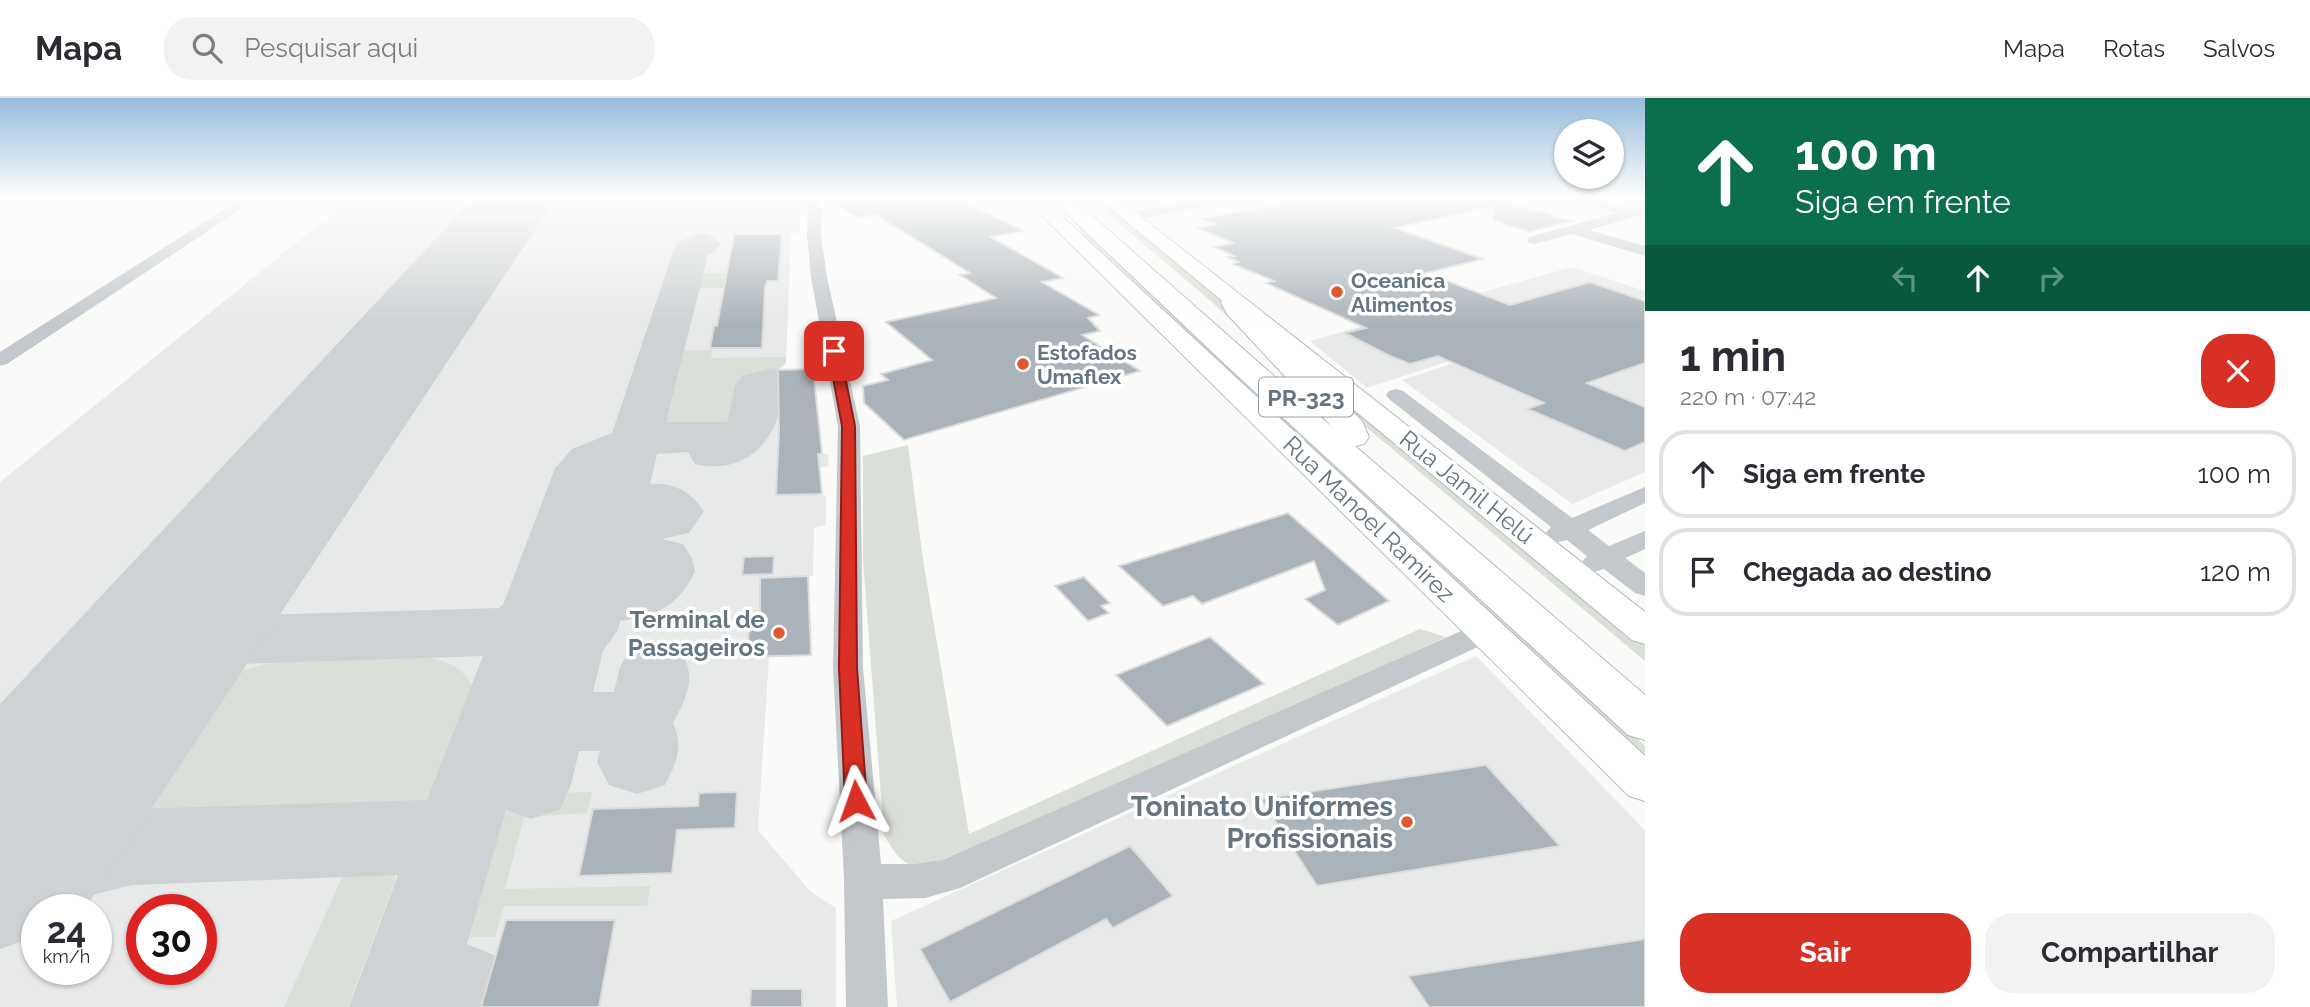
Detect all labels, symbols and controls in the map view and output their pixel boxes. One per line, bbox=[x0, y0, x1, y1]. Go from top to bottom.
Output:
search box bbox=[164, 17, 654, 80]
text: Mapa bbox=[35, 29, 122, 68]
icon: search bbox=[188, 29, 226, 67]
text: Pesquisar aqui bbox=[244, 33, 418, 63]
text: Mapa bbox=[2003, 34, 2065, 63]
text: Rotas bbox=[2103, 34, 2165, 63]
text: Salvos bbox=[2203, 34, 2275, 63]
map controls bbox=[1554, 119, 1624, 189]
button: layers bbox=[1554, 119, 1624, 189]
text: 100 m bbox=[1795, 124, 1937, 181]
icon: ahead bbox=[1680, 126, 1771, 217]
text: Siga em frente bbox=[1795, 183, 2011, 220]
icon: left bbox=[1886, 259, 1924, 297]
icon: ahead bbox=[1959, 259, 1997, 297]
icon: right bbox=[2032, 259, 2070, 297]
place label: Oceanica Alimentos bbox=[1351, 268, 1453, 317]
marker: Oceanica Alimentos bbox=[1329, 284, 1345, 300]
pin bbox=[804, 321, 864, 381]
icon: arrive bbox=[815, 332, 853, 370]
text: 1 min bbox=[1680, 332, 1786, 381]
button: close bbox=[2201, 334, 2275, 408]
place label: Estofados Umaflex bbox=[1037, 340, 1137, 389]
marker: Estofados Umaflex bbox=[1015, 356, 1031, 372]
road number: PR-323 bbox=[1259, 378, 1353, 416]
text: 220 m · 07:42 bbox=[1680, 383, 1816, 410]
street label: Rua Jamil Helú bbox=[1394, 424, 1540, 550]
street label: Rua Manoel Ramirez bbox=[1277, 430, 1461, 608]
icon: ahead bbox=[1684, 455, 1722, 493]
text: Siga em frente bbox=[1743, 459, 1925, 489]
text: 100 m bbox=[2198, 459, 2271, 489]
icon: arrive bbox=[1684, 553, 1722, 591]
text: Chegada ao destino bbox=[1743, 557, 1992, 587]
text: 120 m bbox=[2200, 557, 2271, 587]
place label: Terminal de Passageiros bbox=[628, 605, 765, 662]
marker: Terminal de Passageiros bbox=[771, 625, 787, 641]
position arrow bbox=[819, 764, 893, 838]
place label: Toninato Uniformes Profissionais bbox=[1131, 790, 1393, 855]
marker: Toninato Uniformes Profissionais bbox=[1399, 814, 1415, 830]
speed limit sign: 30 bbox=[126, 894, 217, 985]
text: 24 bbox=[47, 910, 86, 951]
button: Sair bbox=[1680, 913, 1971, 993]
button: Compartilhar bbox=[1985, 913, 2275, 993]
text: km/h bbox=[43, 946, 90, 967]

